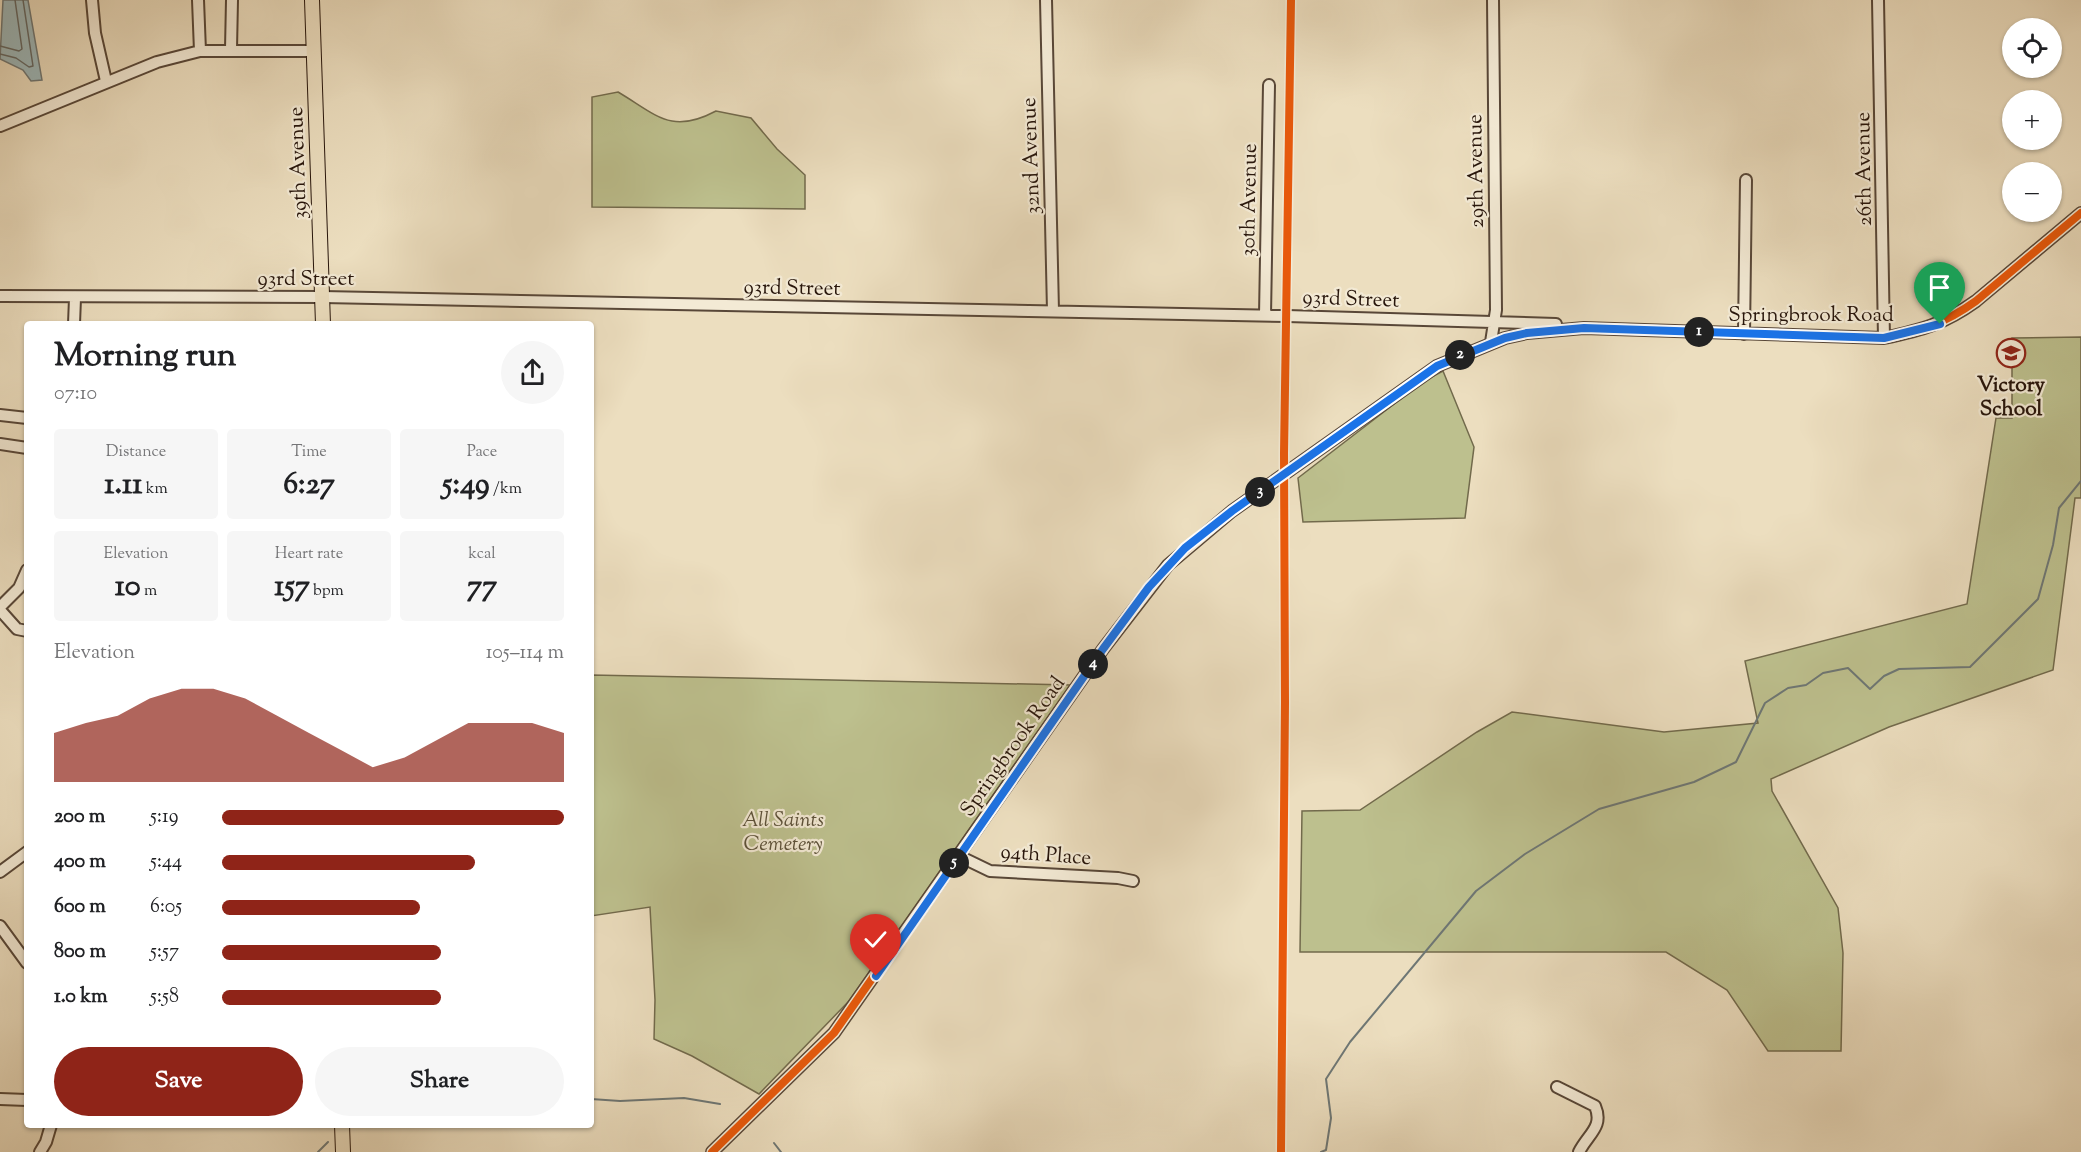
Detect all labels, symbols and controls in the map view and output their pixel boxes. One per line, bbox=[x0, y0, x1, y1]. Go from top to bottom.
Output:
map controls bbox=[2002, 18, 2062, 222]
button: locate bbox=[2002, 18, 2062, 78]
button: + bbox=[2002, 90, 2062, 150]
street label: 32nd Avenue bbox=[1015, 97, 1049, 215]
street label: 39th Avenue bbox=[282, 106, 316, 220]
street label: 26th Avenue bbox=[1849, 112, 1881, 226]
street label: 29th Avenue bbox=[1461, 114, 1493, 228]
street label: 30th Avenue bbox=[1234, 143, 1266, 257]
button: − bbox=[2002, 162, 2062, 222]
pin bbox=[1914, 262, 1965, 324]
street label: 93rd Street bbox=[258, 265, 354, 295]
icon: arrive bbox=[1923, 271, 1956, 304]
street label: 93rd Street bbox=[743, 273, 841, 305]
street label: 93rd Street bbox=[1302, 283, 1400, 317]
street label: Springbrook Road bbox=[1728, 301, 1894, 331]
pin: 1 bbox=[1684, 317, 1714, 347]
text: 1 bbox=[1696, 320, 1702, 343]
text: Morning run bbox=[54, 333, 236, 381]
school or university icon: Victory School bbox=[1995, 337, 2027, 369]
pin: 2 bbox=[1445, 340, 1475, 370]
button: share bbox=[501, 341, 564, 404]
text: 2 bbox=[1456, 343, 1464, 366]
place label: Victory School bbox=[1977, 371, 2046, 425]
text: 07:10 bbox=[54, 380, 97, 409]
text: Distance bbox=[106, 441, 166, 464]
text: Time bbox=[291, 441, 327, 464]
text: Pace bbox=[467, 441, 497, 464]
text: 1.11 bbox=[104, 464, 142, 507]
text: 6:27 bbox=[283, 464, 335, 507]
text: 5:49 bbox=[442, 464, 490, 507]
pin: 3 bbox=[1245, 477, 1275, 507]
text: km bbox=[142, 478, 168, 501]
text: /km bbox=[490, 478, 522, 501]
text: 3 bbox=[1257, 480, 1263, 503]
text: Elevation bbox=[104, 543, 168, 566]
text: Heart rate bbox=[275, 543, 343, 566]
text: kcal bbox=[468, 543, 496, 566]
text: 10 bbox=[115, 566, 141, 609]
text: 157 bbox=[274, 566, 310, 609]
text: 77 bbox=[467, 566, 497, 609]
text: m bbox=[141, 580, 157, 603]
text: bpm bbox=[310, 580, 344, 603]
text: Elevation bbox=[54, 639, 135, 668]
text: 105–114 m bbox=[486, 639, 564, 668]
pin: 4 bbox=[1078, 649, 1108, 679]
text: 4 bbox=[1089, 652, 1097, 675]
street label: Springbrook Road bbox=[954, 671, 1073, 824]
text: 200 m bbox=[54, 803, 105, 832]
text: 5:19 bbox=[150, 803, 178, 832]
park label: All Saints Cemetery bbox=[742, 806, 824, 860]
street label: 94th Place bbox=[999, 838, 1092, 874]
text: 400 m bbox=[54, 848, 106, 877]
text: 5:44 bbox=[150, 848, 182, 877]
pin: 5 bbox=[939, 848, 969, 878]
text: 5 bbox=[951, 851, 957, 874]
text: 600 m bbox=[54, 893, 106, 922]
text: 6:05 bbox=[150, 893, 182, 922]
pin bbox=[850, 914, 901, 976]
icon: check bbox=[859, 923, 892, 956]
text: 800 m bbox=[54, 938, 106, 967]
text: 5:57 bbox=[150, 938, 179, 967]
text: 1.0 km bbox=[54, 983, 108, 1012]
text: 5:58 bbox=[150, 983, 179, 1012]
button: Save bbox=[54, 1047, 303, 1116]
button: Share bbox=[315, 1047, 564, 1116]

